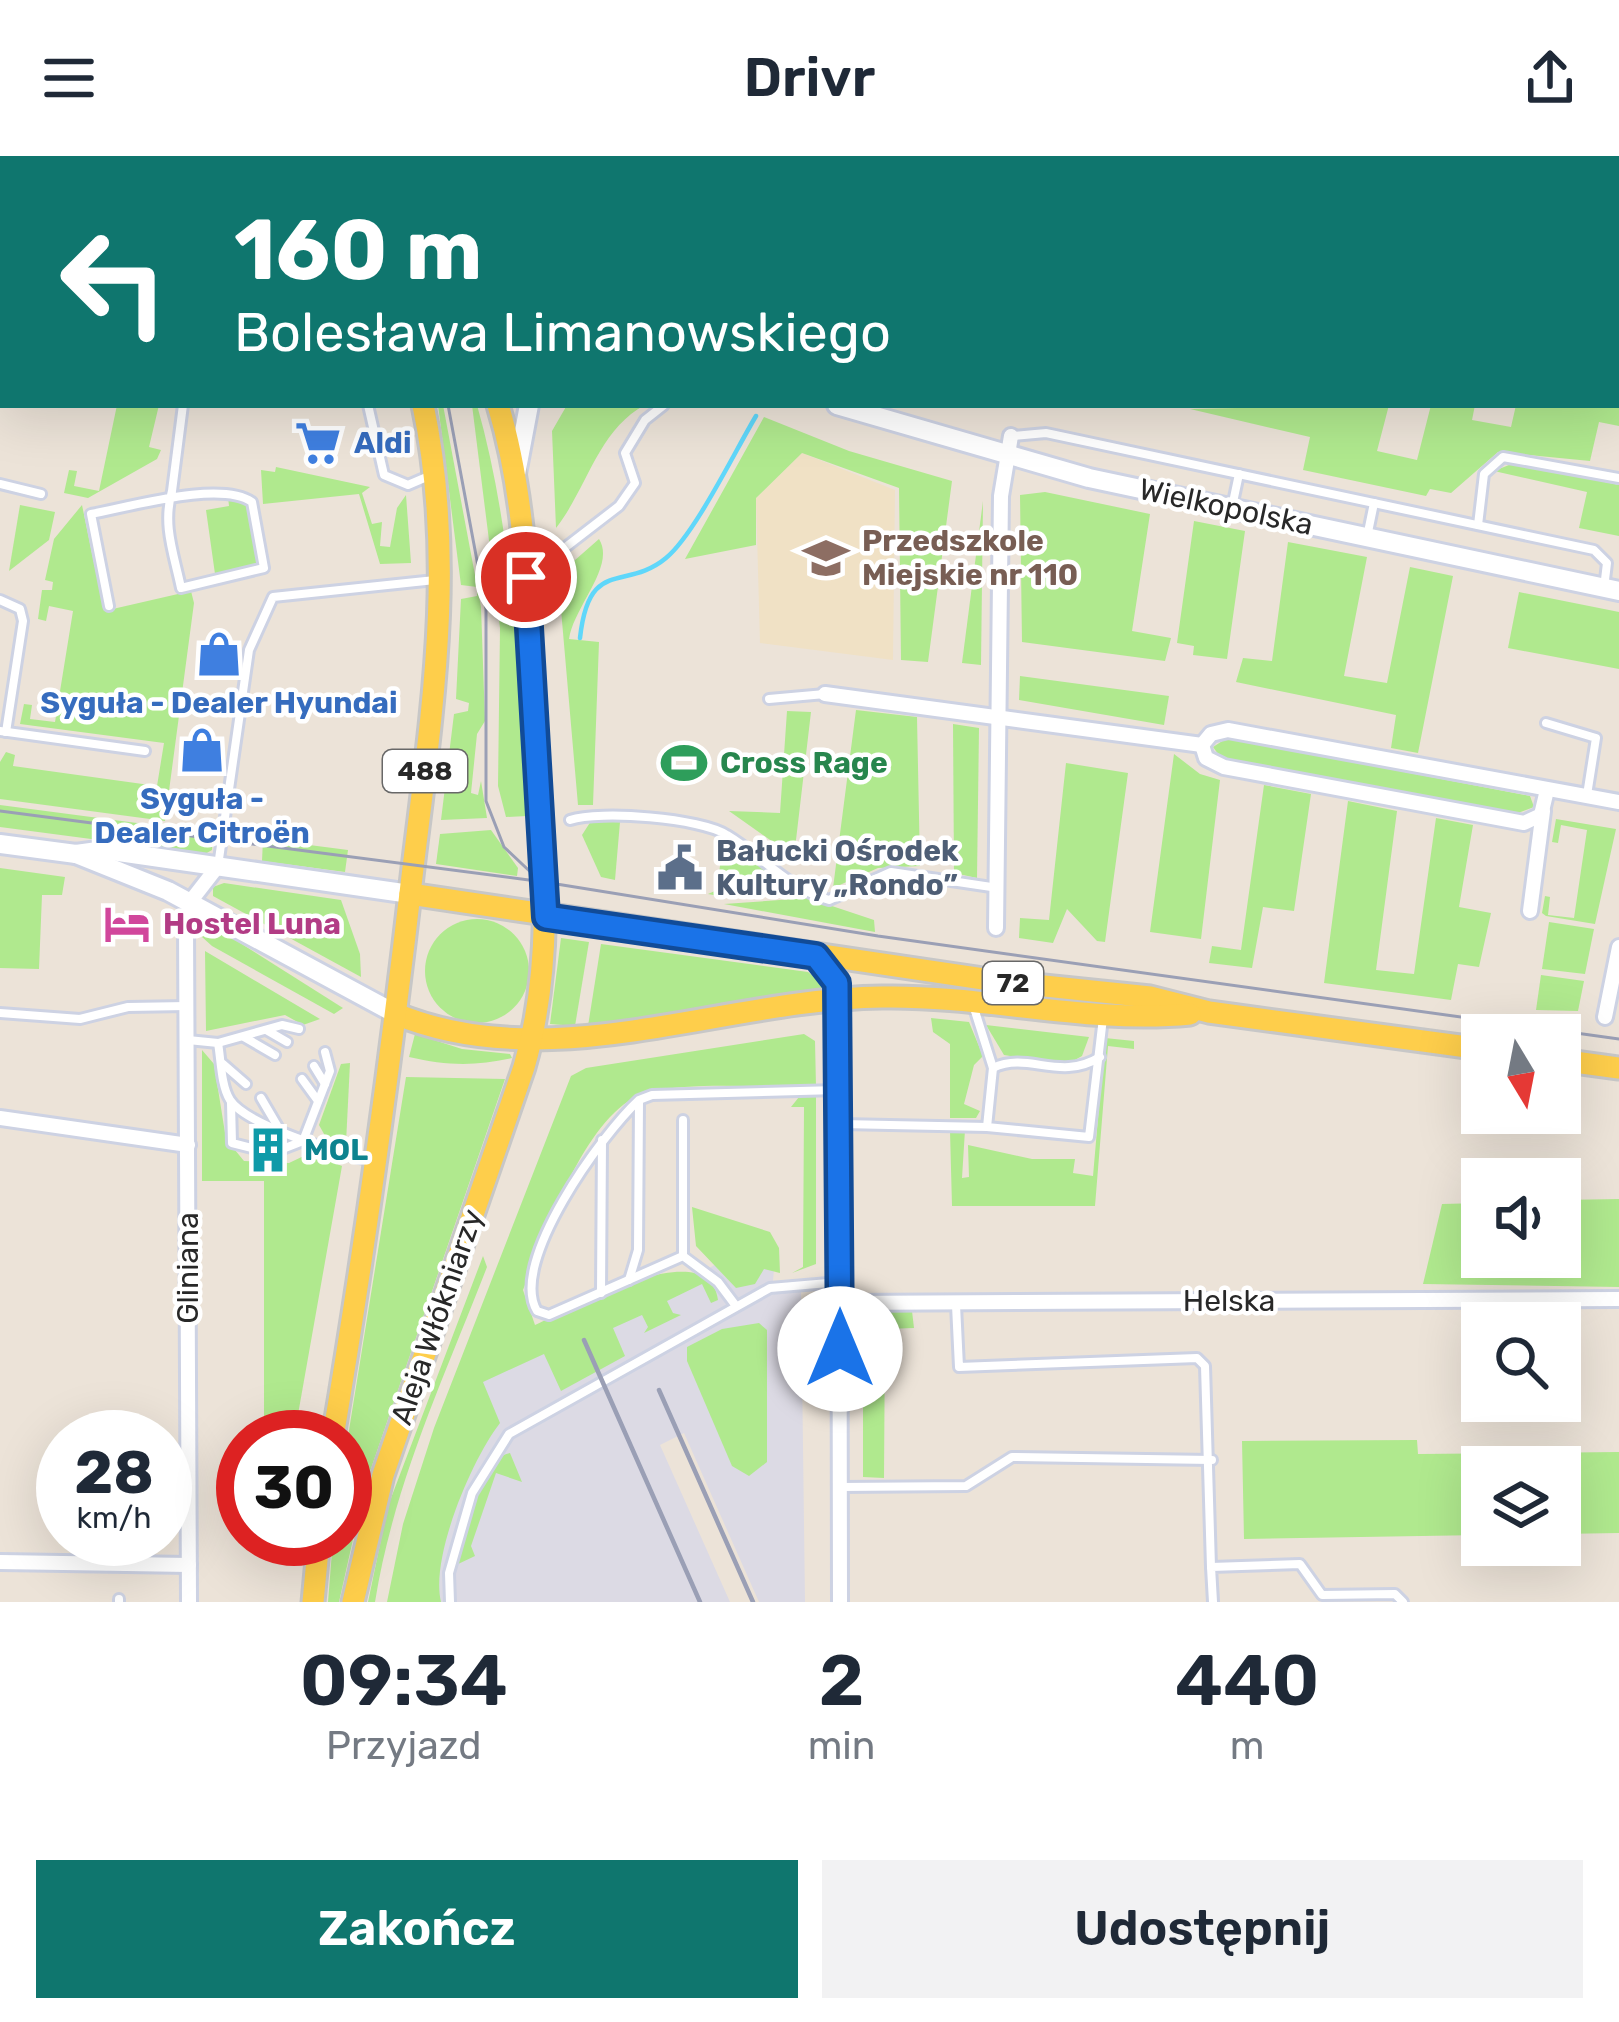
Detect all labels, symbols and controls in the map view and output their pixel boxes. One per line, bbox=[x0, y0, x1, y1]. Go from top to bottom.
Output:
icon: menu bbox=[36, 45, 102, 111]
icon: share bbox=[1517, 45, 1583, 111]
text: Drivr bbox=[744, 46, 875, 110]
text: 160 m bbox=[234, 200, 482, 300]
icon: left bbox=[36, 204, 192, 360]
text: Bolesława Limanowskiego bbox=[234, 301, 891, 365]
supermarket icon: Aldi bbox=[293, 418, 343, 468]
place label: Aldi bbox=[354, 425, 412, 461]
street label: Wielkopolska bbox=[1136, 471, 1316, 543]
place label: Przedszkole Miejskie nr 110 bbox=[862, 523, 1078, 593]
pin bbox=[475, 526, 577, 628]
school or university icon: Przedszkole Miejskie nr 110 bbox=[801, 533, 851, 583]
icon: arrive bbox=[493, 544, 559, 610]
shop icon: Syguła - Dealer Hyundai bbox=[194, 629, 244, 679]
place label: Syguła - Dealer Hyundai bbox=[40, 685, 398, 721]
shop icon: Syguła - Dealer Citroën bbox=[177, 725, 227, 775]
sports icon: Cross Rage bbox=[659, 738, 709, 788]
place label: Cross Rage bbox=[720, 745, 888, 781]
road number: 488 bbox=[383, 750, 467, 792]
place label: Syguła - Dealer Citroën bbox=[94, 781, 310, 851]
place label: Bałucki Ośrodek Kultury „Rondo” bbox=[716, 833, 959, 903]
public building icon: Bałucki Ośrodek Kultury „Rondo” bbox=[655, 843, 705, 893]
hotel icon: Hostel Luna bbox=[102, 899, 152, 949]
place label: Hostel Luna bbox=[163, 906, 341, 942]
road number: 72 bbox=[983, 962, 1043, 1004]
north arrow bbox=[1461, 1014, 1581, 1134]
map controls bbox=[1461, 1014, 1581, 1566]
building icon: MOL bbox=[243, 1125, 293, 1175]
place label: MOL bbox=[304, 1132, 368, 1168]
button: sound bbox=[1461, 1158, 1581, 1278]
street label: Aleja Włókniarzy bbox=[383, 1205, 491, 1429]
street label: Gliniana bbox=[170, 1212, 206, 1324]
street label: Helska bbox=[1183, 1283, 1275, 1319]
position arrow bbox=[777, 1286, 903, 1412]
button: search bbox=[1461, 1302, 1581, 1422]
speed limit sign: 30 bbox=[216, 1410, 372, 1566]
text: 28 bbox=[74, 1437, 154, 1508]
button: layers bbox=[1461, 1446, 1581, 1566]
text: km/h bbox=[77, 1500, 151, 1536]
text: 09:34 bbox=[300, 1638, 508, 1723]
text: 2 bbox=[819, 1638, 864, 1723]
text: 440 bbox=[1175, 1638, 1319, 1723]
text: Przyjazd bbox=[326, 1723, 482, 1769]
text: min bbox=[808, 1723, 875, 1769]
text: m bbox=[1230, 1723, 1265, 1769]
button: Zakończ bbox=[36, 1860, 798, 1998]
button: Udostępnij bbox=[822, 1860, 1583, 1998]

